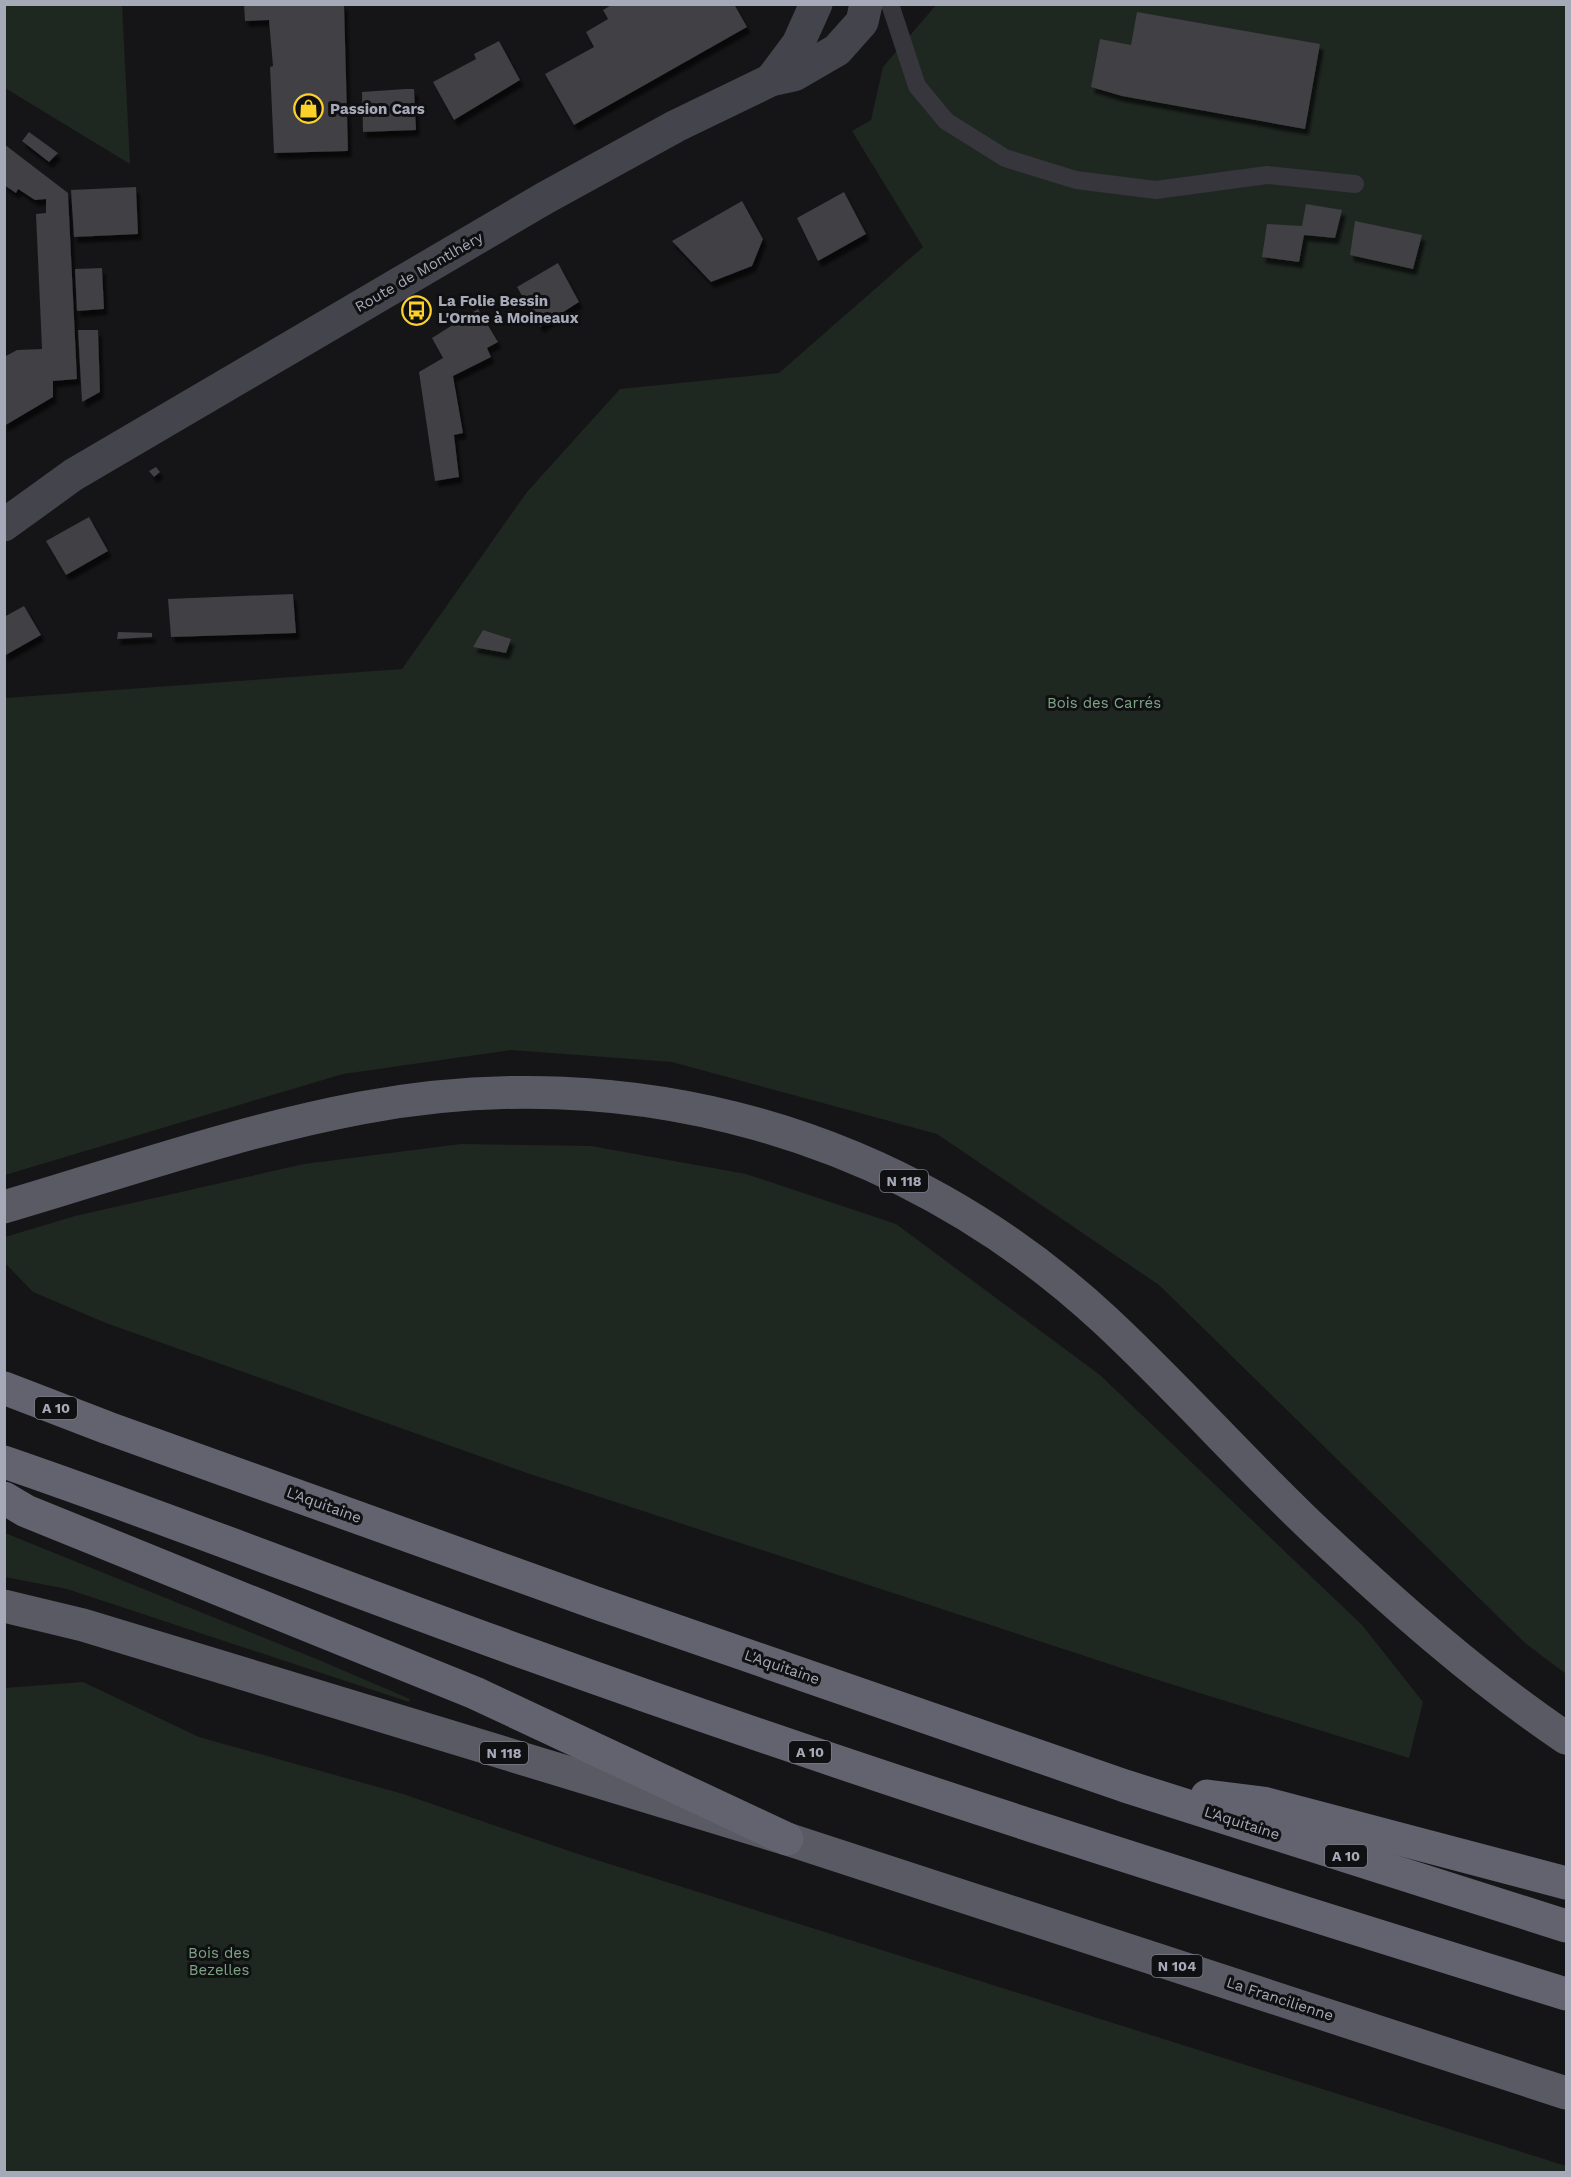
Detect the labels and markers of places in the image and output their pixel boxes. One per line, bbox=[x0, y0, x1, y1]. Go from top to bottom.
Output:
shop icon: Passion Cars bbox=[293, 93, 325, 125]
place label: Passion Cars bbox=[330, 100, 425, 118]
place label: La Folie Bessin L'Orme à Moineaux bbox=[438, 292, 579, 327]
bus stop icon: La Folie Bessin L'Orme à Moineaux bbox=[401, 294, 433, 326]

